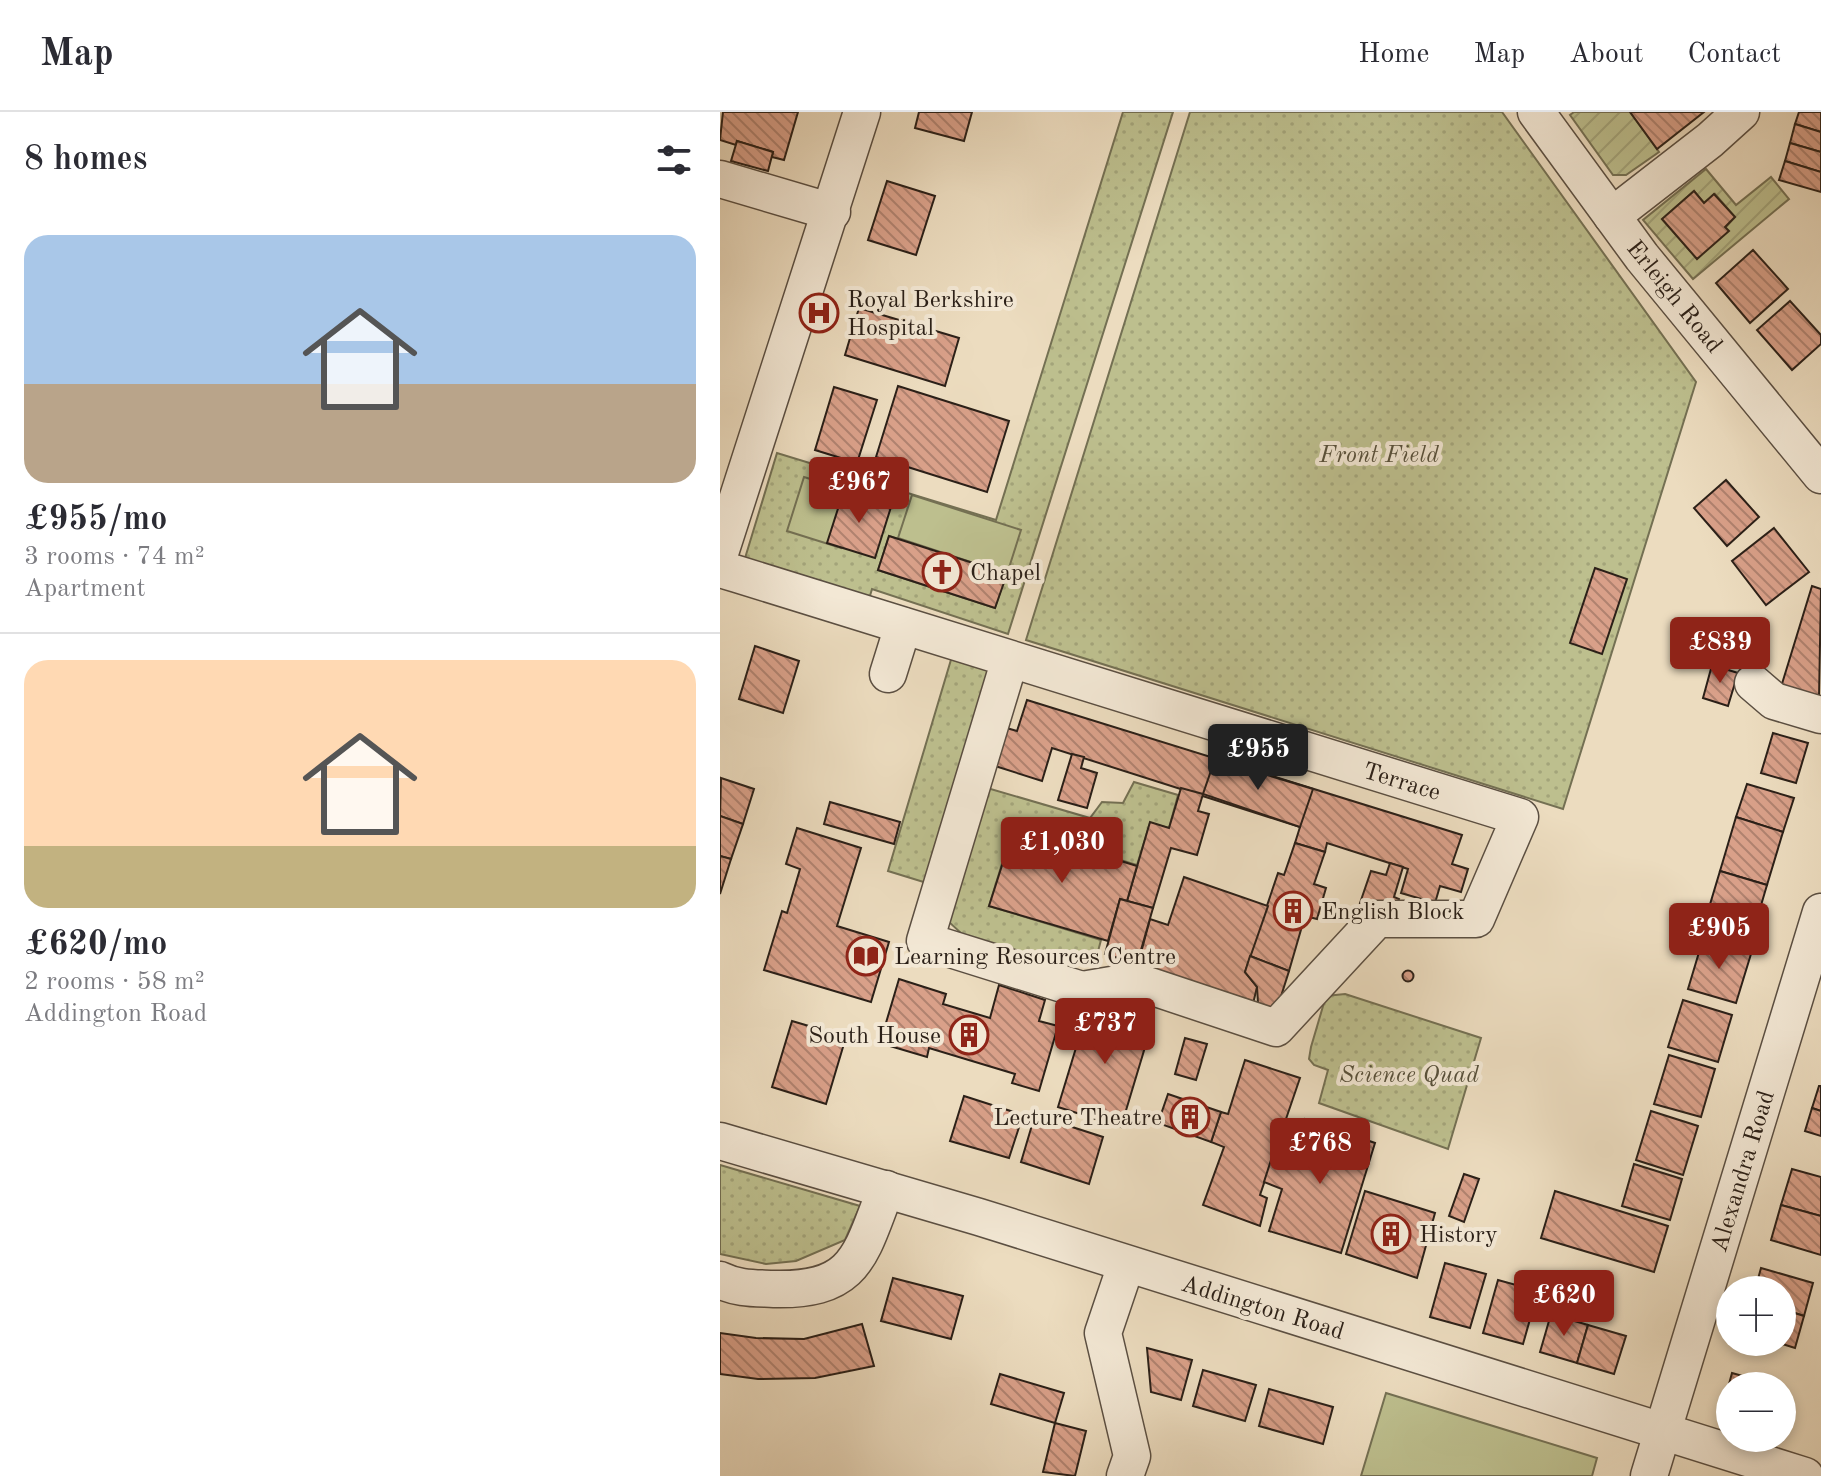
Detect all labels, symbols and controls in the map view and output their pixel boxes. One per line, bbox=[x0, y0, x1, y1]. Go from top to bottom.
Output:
text: Map bbox=[40, 36, 114, 74]
text: Home bbox=[1358, 41, 1429, 69]
text: Map bbox=[1473, 41, 1525, 69]
text: About bbox=[1569, 41, 1644, 69]
text: Contact bbox=[1688, 41, 1781, 69]
icon: filters bbox=[652, 138, 696, 182]
text: 8 homes bbox=[24, 143, 147, 177]
street label: Erleigh Road bbox=[1621, 237, 1726, 358]
icon: home bbox=[288, 287, 432, 431]
place label: Royal Berkshire Hospital bbox=[847, 289, 1014, 341]
hospital icon: Royal Berkshire Hospital bbox=[798, 292, 840, 334]
park label: Front Field bbox=[1318, 444, 1439, 468]
pin: £967 bbox=[812, 457, 906, 525]
text: £967 bbox=[827, 470, 891, 496]
text: £955/mo bbox=[24, 503, 167, 537]
text: 3 rooms · 74 m² bbox=[24, 544, 205, 570]
church icon: Chapel bbox=[921, 551, 963, 593]
place label: Chapel bbox=[970, 562, 1041, 586]
text: Apartment bbox=[24, 576, 146, 602]
pin: £839 bbox=[1673, 617, 1767, 685]
text: £839 bbox=[1688, 630, 1752, 656]
icon: home bbox=[288, 712, 432, 856]
pin: £955 bbox=[1211, 724, 1305, 792]
text: £955 bbox=[1226, 737, 1290, 763]
street label: Terrace bbox=[1360, 760, 1443, 806]
pin: £1,030 bbox=[997, 817, 1127, 885]
text: £1,030 bbox=[1019, 830, 1105, 856]
building icon: English Block bbox=[1272, 890, 1314, 932]
place label: English Block bbox=[1321, 901, 1465, 925]
pin: £905 bbox=[1672, 903, 1766, 971]
text: £905 bbox=[1687, 916, 1751, 942]
text: £620/mo bbox=[24, 928, 167, 962]
library icon: Learning Resources Centre bbox=[845, 935, 887, 977]
place label: Learning Resources Centre bbox=[894, 946, 1176, 970]
text: 2 rooms · 58 m² bbox=[24, 969, 205, 995]
pin: £737 bbox=[1058, 998, 1152, 1066]
text: Addington Road bbox=[24, 1001, 207, 1027]
text: £737 bbox=[1073, 1011, 1137, 1037]
building icon: South House bbox=[948, 1014, 990, 1056]
place label: South House bbox=[808, 1025, 941, 1049]
park label: Science Quad bbox=[1339, 1064, 1479, 1088]
street label: Alexandra Road bbox=[1708, 1088, 1780, 1255]
building icon: Lecture Theatre bbox=[1169, 1096, 1211, 1138]
place label: Lecture Theatre bbox=[993, 1107, 1162, 1131]
pin: £768 bbox=[1273, 1118, 1367, 1186]
text: £768 bbox=[1288, 1131, 1352, 1157]
building icon: History bbox=[1370, 1213, 1412, 1255]
place label: History bbox=[1419, 1224, 1498, 1248]
pin: £620 bbox=[1517, 1270, 1611, 1338]
street label: Addington Road bbox=[1178, 1273, 1347, 1345]
map controls bbox=[1716, 1276, 1796, 1452]
button: + bbox=[1716, 1276, 1796, 1356]
text: £620 bbox=[1532, 1283, 1596, 1309]
button: − bbox=[1716, 1372, 1796, 1452]

